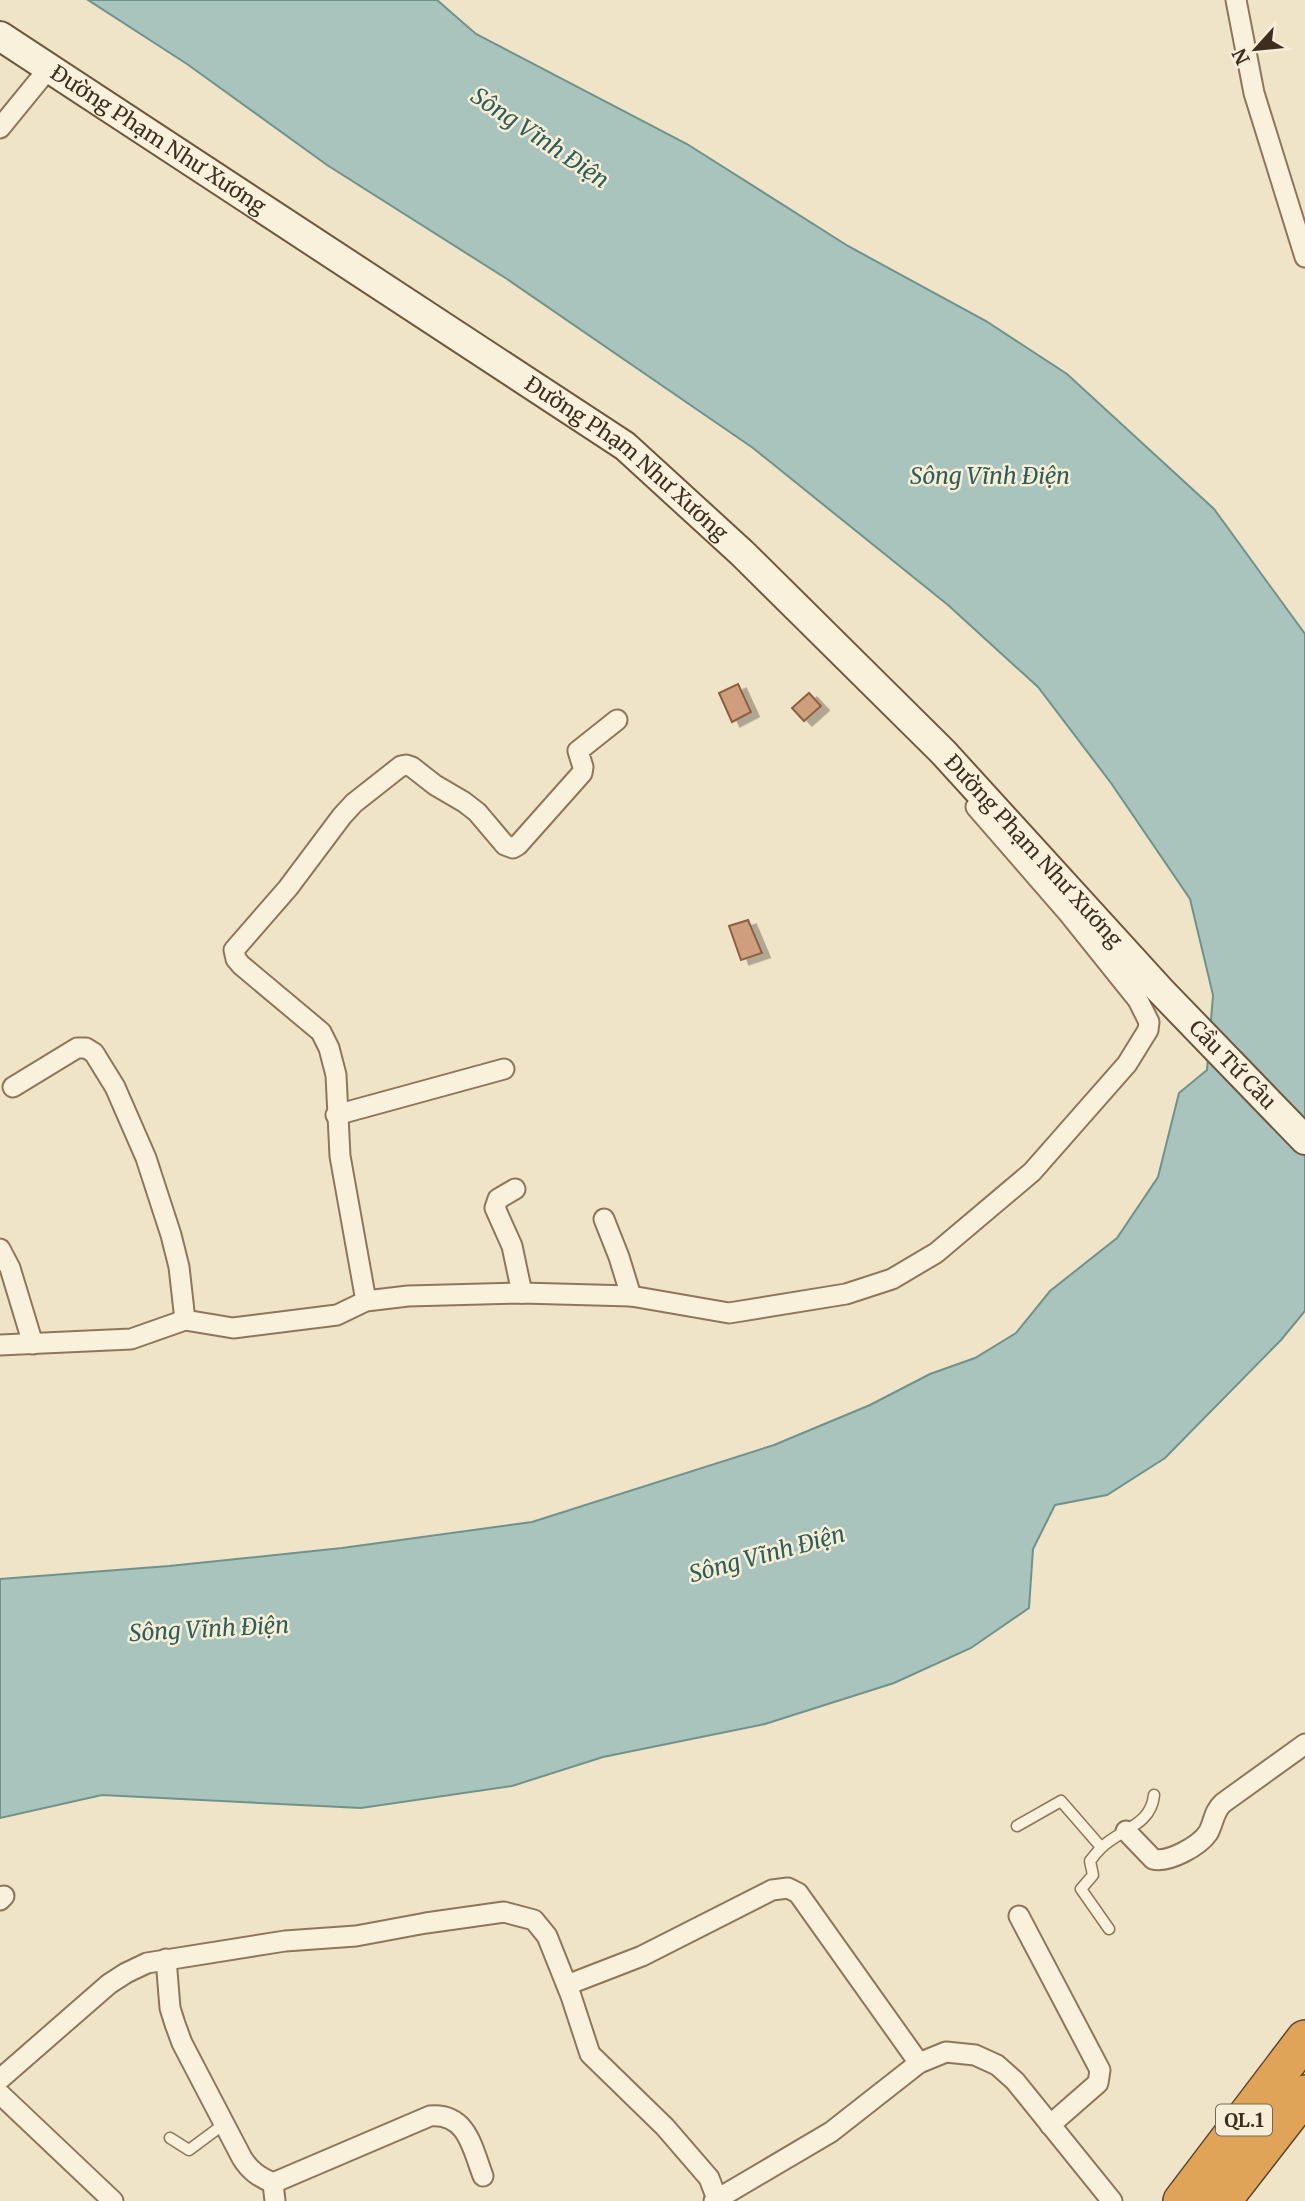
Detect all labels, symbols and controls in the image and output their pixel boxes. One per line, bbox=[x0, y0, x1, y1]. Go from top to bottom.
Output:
north arrow bbox=[1221, 14, 1291, 84]
text: N bbox=[1227, 45, 1255, 69]
street label: Đường Phạm Như Xương bbox=[46, 59, 271, 220]
water label: Sông Vĩnh Điện bbox=[466, 81, 615, 194]
street label: Đường Phạm Như Xương bbox=[520, 370, 734, 547]
water label: Sông Vĩnh Điện bbox=[910, 461, 1070, 490]
street label: Đường Phạm Như Xương bbox=[939, 749, 1129, 953]
street label: Cầu Tứ Câu bbox=[1183, 1014, 1282, 1115]
water label: Sông Vĩnh Điện bbox=[686, 1519, 848, 1588]
water label: Sông Vĩnh Điện bbox=[128, 1610, 290, 1647]
road number: QL.1 bbox=[1216, 2104, 1272, 2136]

